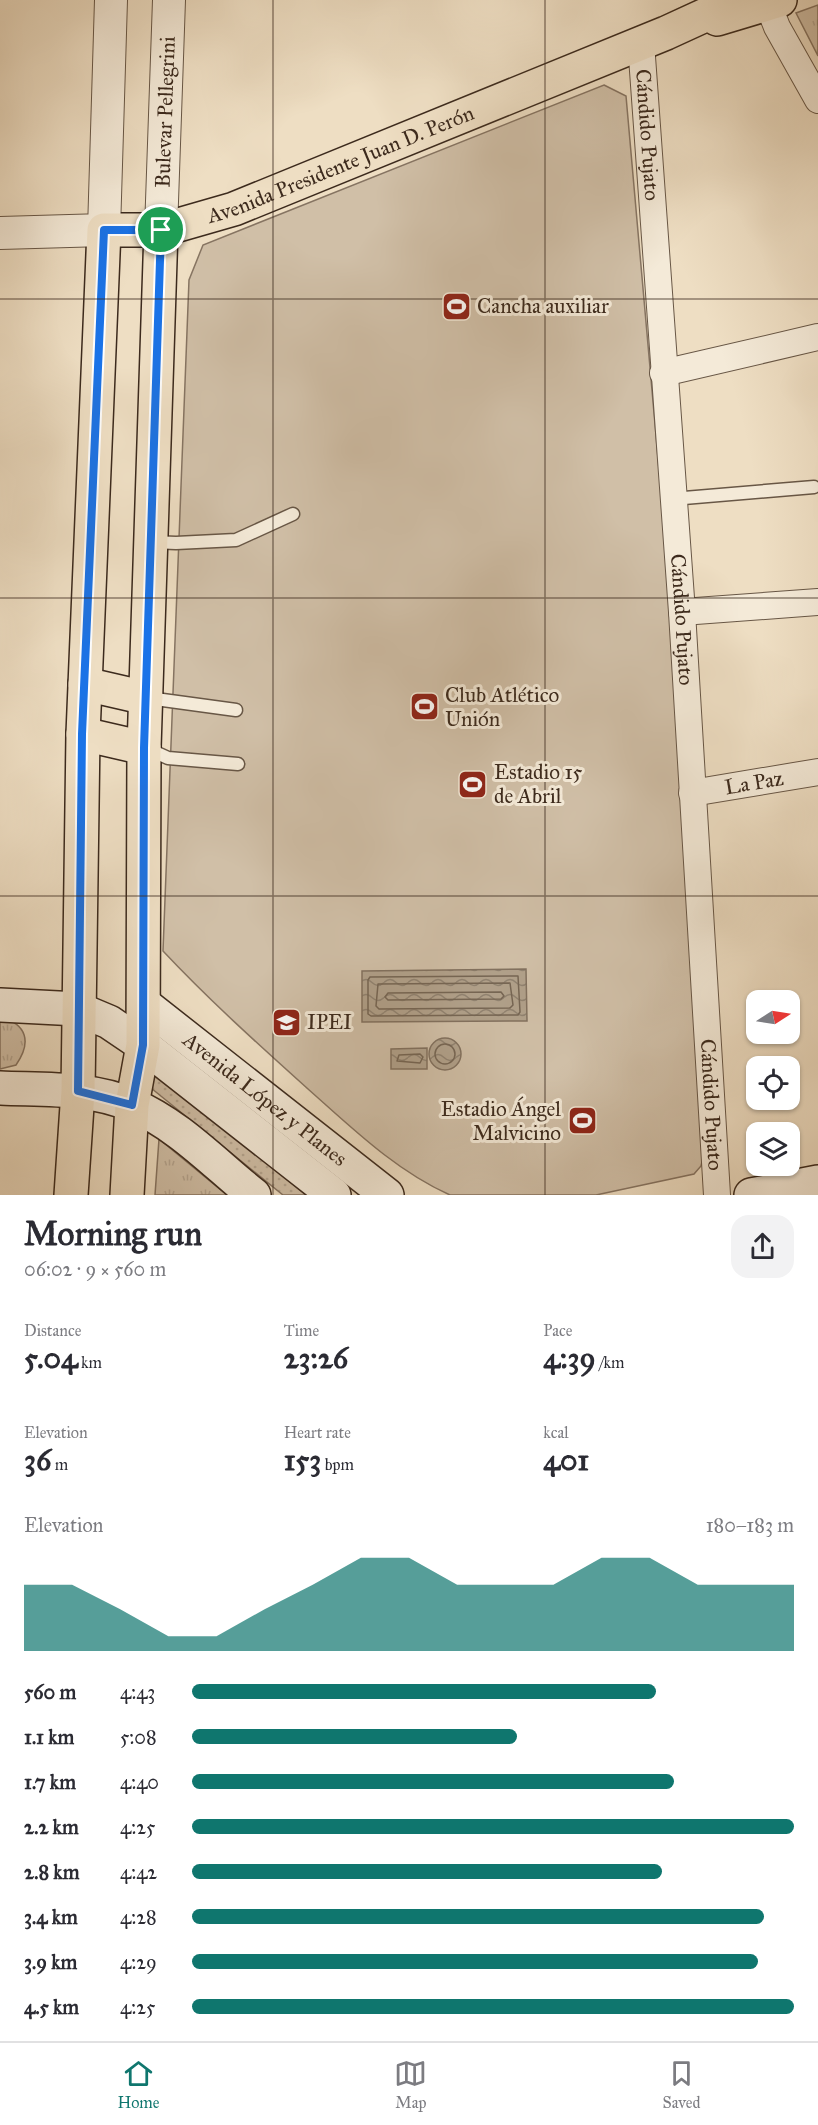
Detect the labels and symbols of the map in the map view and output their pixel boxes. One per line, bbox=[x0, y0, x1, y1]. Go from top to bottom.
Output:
street label: Bulevar Pellegrini bbox=[149, 36, 181, 188]
street label: Cándido Pujato bbox=[630, 68, 665, 202]
street label: Avenida Presidente Juan D. Perón bbox=[203, 100, 478, 229]
pin bbox=[135, 204, 186, 255]
sports icon: Cancha auxiliar bbox=[440, 290, 472, 322]
place label: Cancha auxiliar bbox=[477, 293, 609, 319]
street label: Cándido Pujato bbox=[665, 553, 699, 686]
place label: Club Atlético Unión bbox=[445, 682, 560, 732]
sports icon: Club Atlético Unión bbox=[408, 691, 440, 723]
place label: Estadio 15 de Abril bbox=[494, 759, 583, 809]
street label: La Paz bbox=[723, 765, 786, 800]
sports icon: Estadio 15 de Abril bbox=[457, 768, 489, 800]
north arrow bbox=[746, 990, 800, 1044]
school or university icon: IPEI bbox=[270, 1006, 302, 1038]
place label: IPEI bbox=[307, 1009, 352, 1035]
street label: Avenida López y Planes bbox=[177, 1026, 352, 1172]
street label: Cándido Pujato bbox=[695, 1038, 729, 1172]
place label: Estadio Ángel Malvicino bbox=[441, 1096, 561, 1146]
sports icon: Estadio Ángel Malvicino bbox=[566, 1105, 598, 1137]

